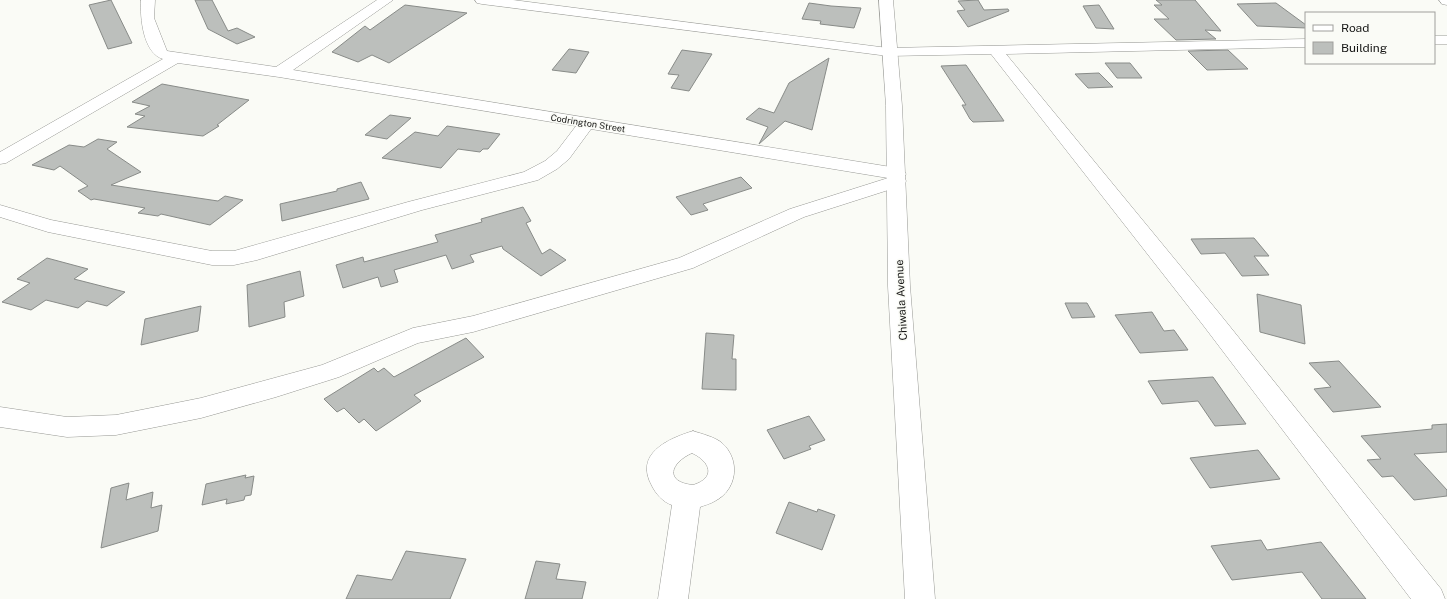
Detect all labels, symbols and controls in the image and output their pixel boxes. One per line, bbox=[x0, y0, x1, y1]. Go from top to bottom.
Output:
legend bbox=[1305, 12, 1435, 64]
text: Road bbox=[1341, 21, 1369, 35]
text: Building bbox=[1341, 41, 1387, 55]
street label: Codrington Street bbox=[550, 112, 627, 134]
street label: Chiwala Avenue bbox=[893, 259, 909, 341]

